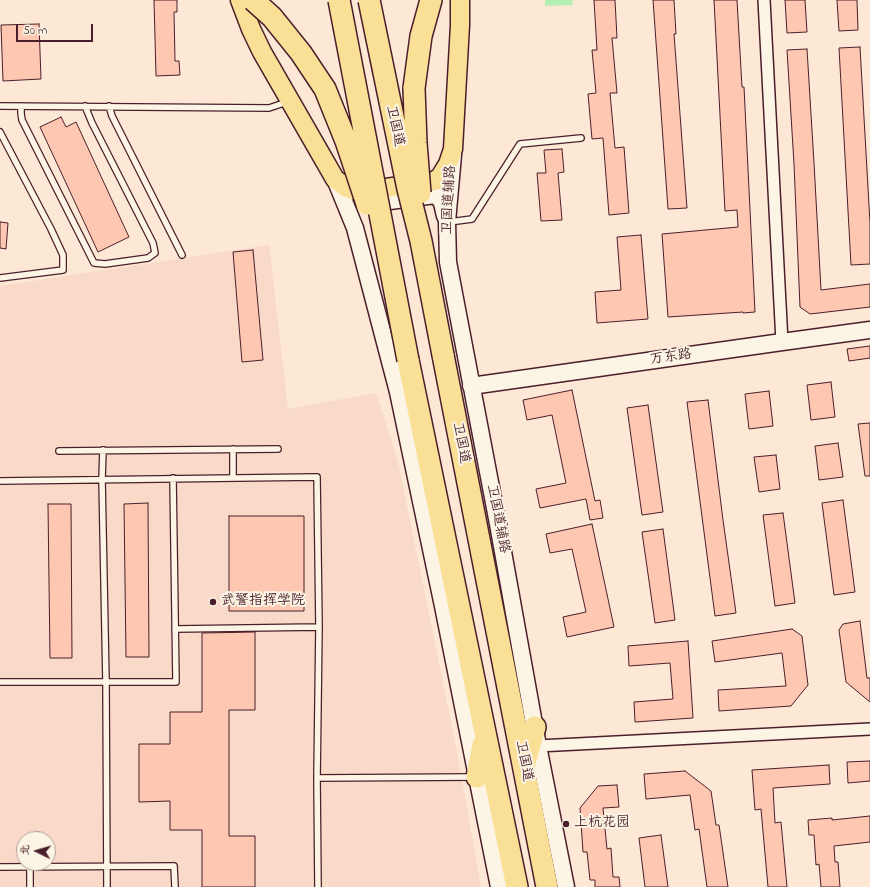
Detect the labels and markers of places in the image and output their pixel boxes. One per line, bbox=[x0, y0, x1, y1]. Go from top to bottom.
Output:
place label: 武警指挥学院 bbox=[221, 594, 305, 610]
marker: 武警指挥学院 bbox=[208, 597, 218, 607]
place label: 上杭花园 bbox=[574, 816, 630, 832]
marker: 上杭花园 bbox=[561, 819, 571, 829]

